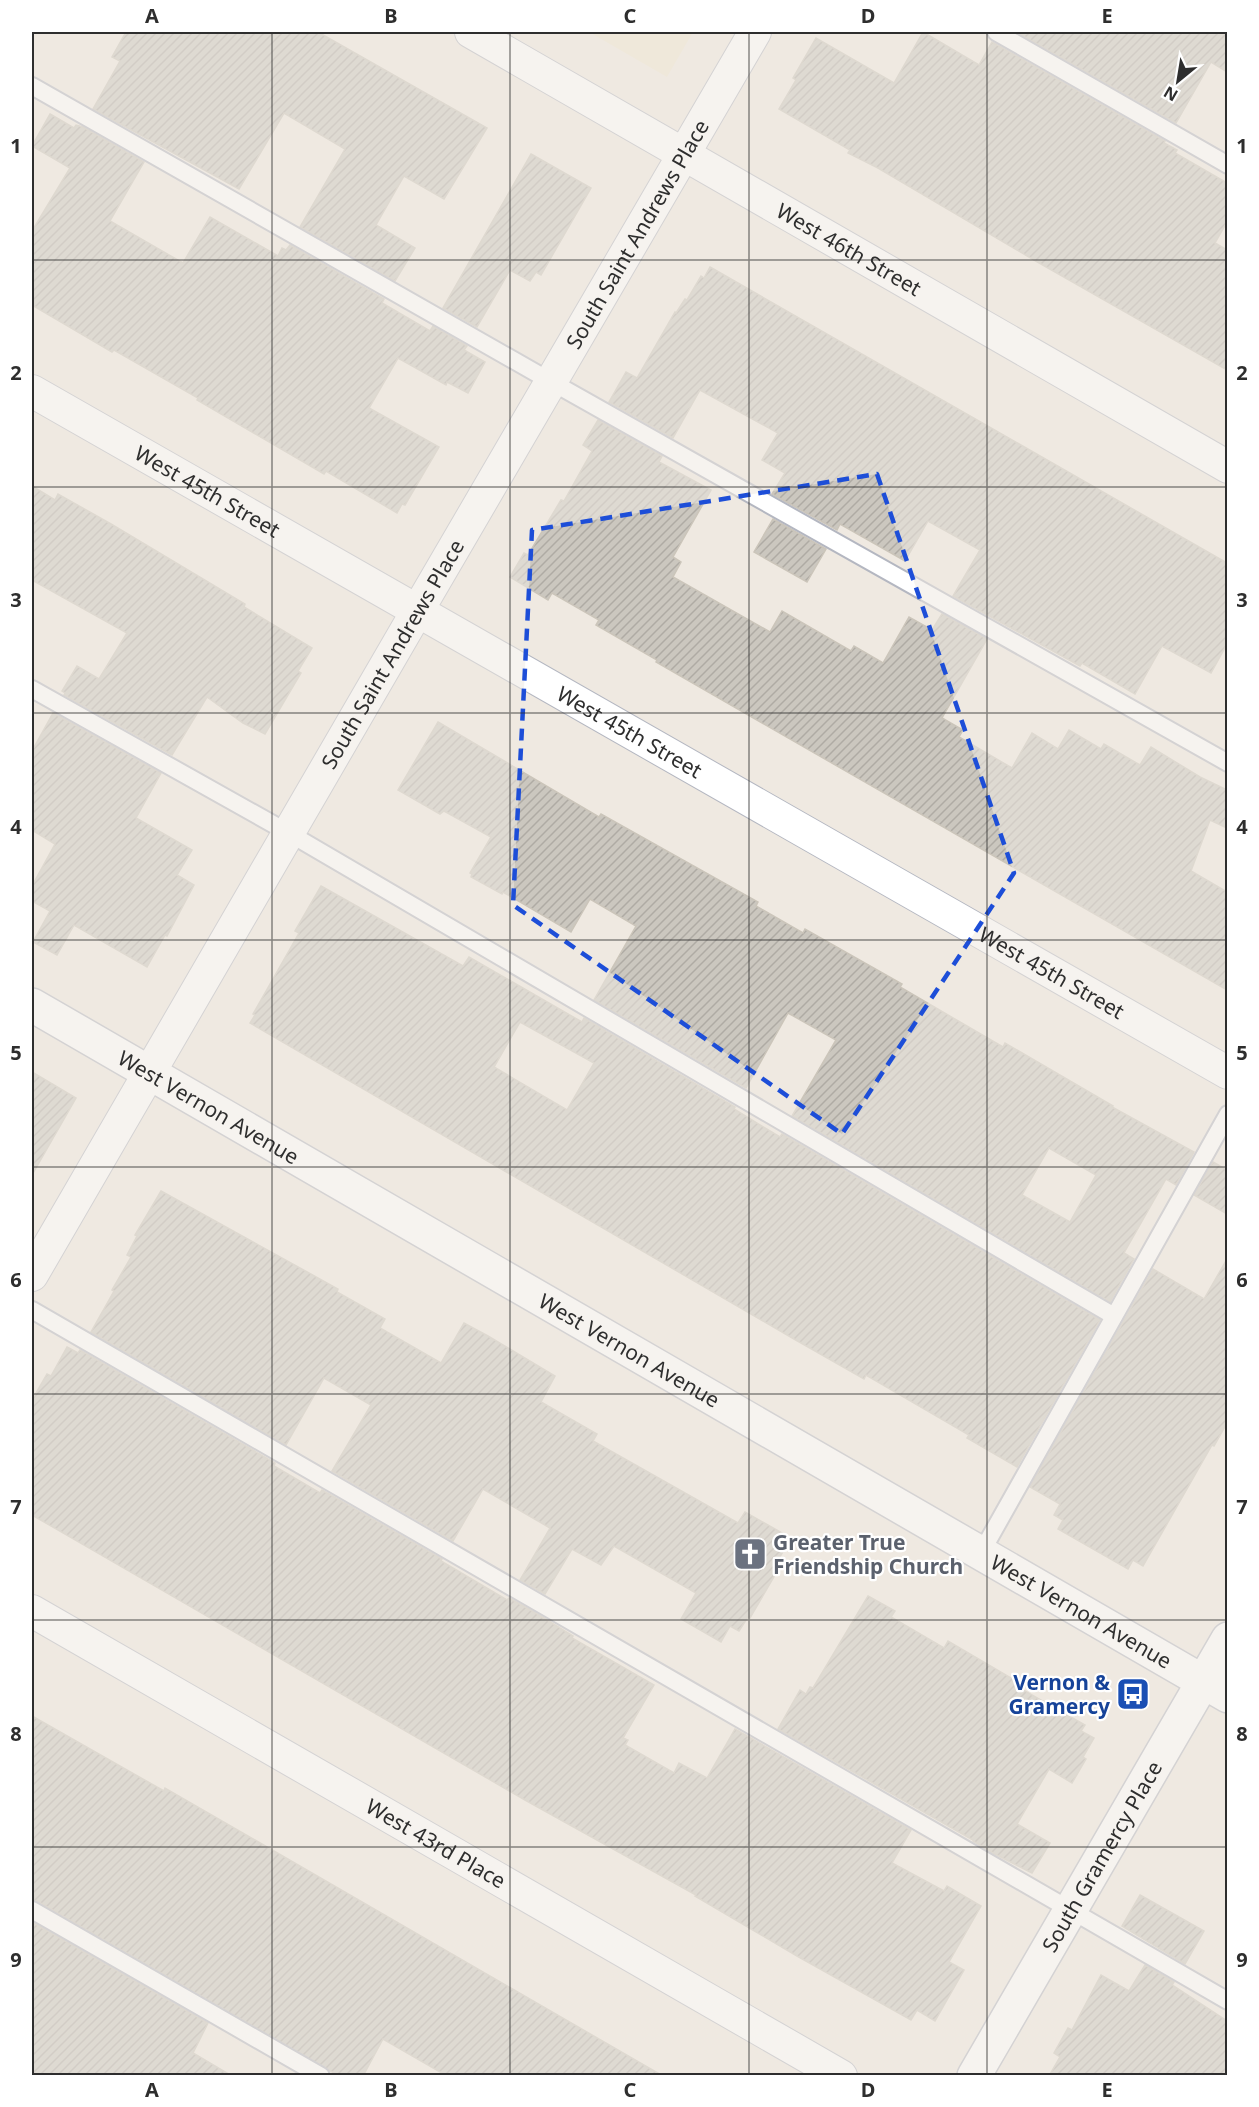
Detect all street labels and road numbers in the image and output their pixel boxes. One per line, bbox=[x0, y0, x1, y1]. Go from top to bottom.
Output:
street label: South Saint Andrews Place bbox=[559, 114, 715, 354]
street label: West 46th Street bbox=[771, 197, 927, 302]
street label: West 45th Street bbox=[130, 439, 286, 544]
street label: South Saint Andrews Place bbox=[314, 534, 470, 774]
street label: West 45th Street bbox=[552, 679, 708, 785]
street label: West 45th Street bbox=[974, 920, 1130, 1025]
street label: West Vernon Avenue bbox=[113, 1044, 304, 1170]
street label: West Vernon Avenue bbox=[534, 1287, 725, 1414]
street label: West Vernon Avenue bbox=[986, 1548, 1177, 1675]
street label: South Gramercy Place bbox=[1035, 1756, 1168, 1957]
street label: West 43rd Place bbox=[361, 1792, 511, 1894]

